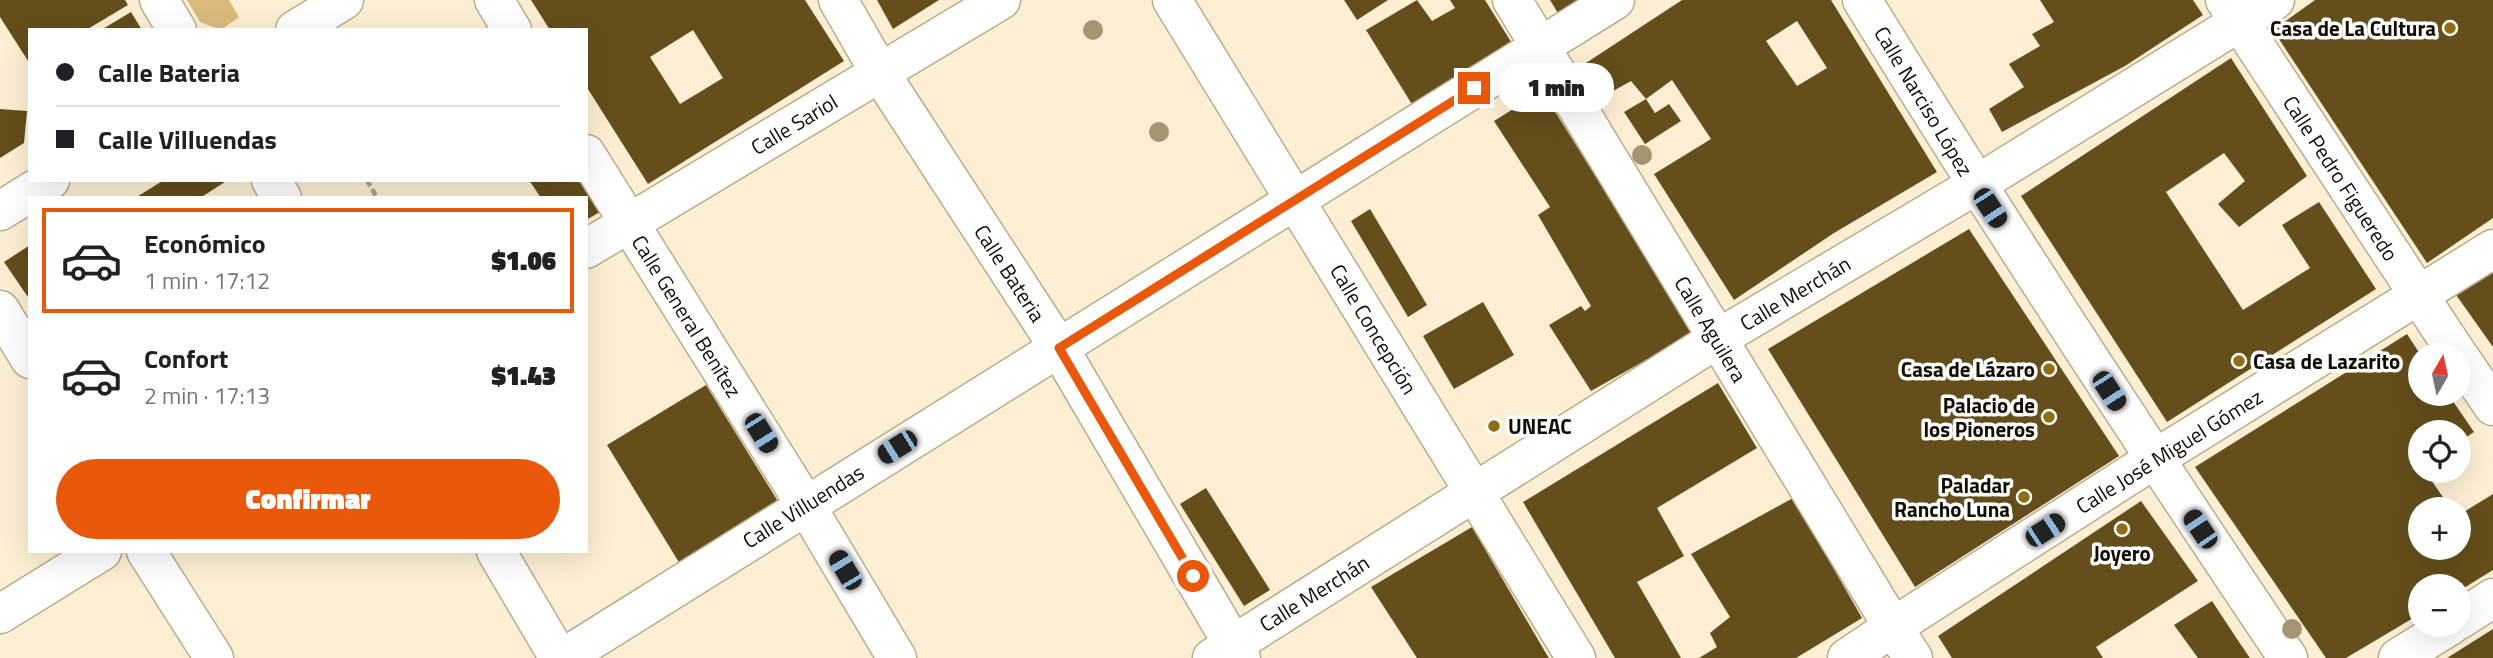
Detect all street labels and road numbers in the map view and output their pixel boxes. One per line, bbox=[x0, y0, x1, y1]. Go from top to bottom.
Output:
street label: Calle Narciso López bbox=[1866, 20, 1982, 182]
street label: Calle Sariol bbox=[744, 85, 844, 163]
street label: Calle Pedro Figueredo bbox=[2275, 89, 2407, 267]
street label: Calle Bateria bbox=[966, 218, 1054, 329]
street label: Calle General Benítez bbox=[624, 228, 750, 404]
street label: Calle Merchán bbox=[1733, 247, 1857, 339]
street label: Calle Concepción bbox=[1322, 258, 1426, 400]
street label: Calle Aguilera bbox=[1667, 270, 1756, 389]
street label: Calle José Miguel Gómez bbox=[2069, 380, 2269, 522]
street label: Calle Villuendas bbox=[736, 456, 870, 556]
street label: Calle Merchán bbox=[1253, 546, 1375, 640]

